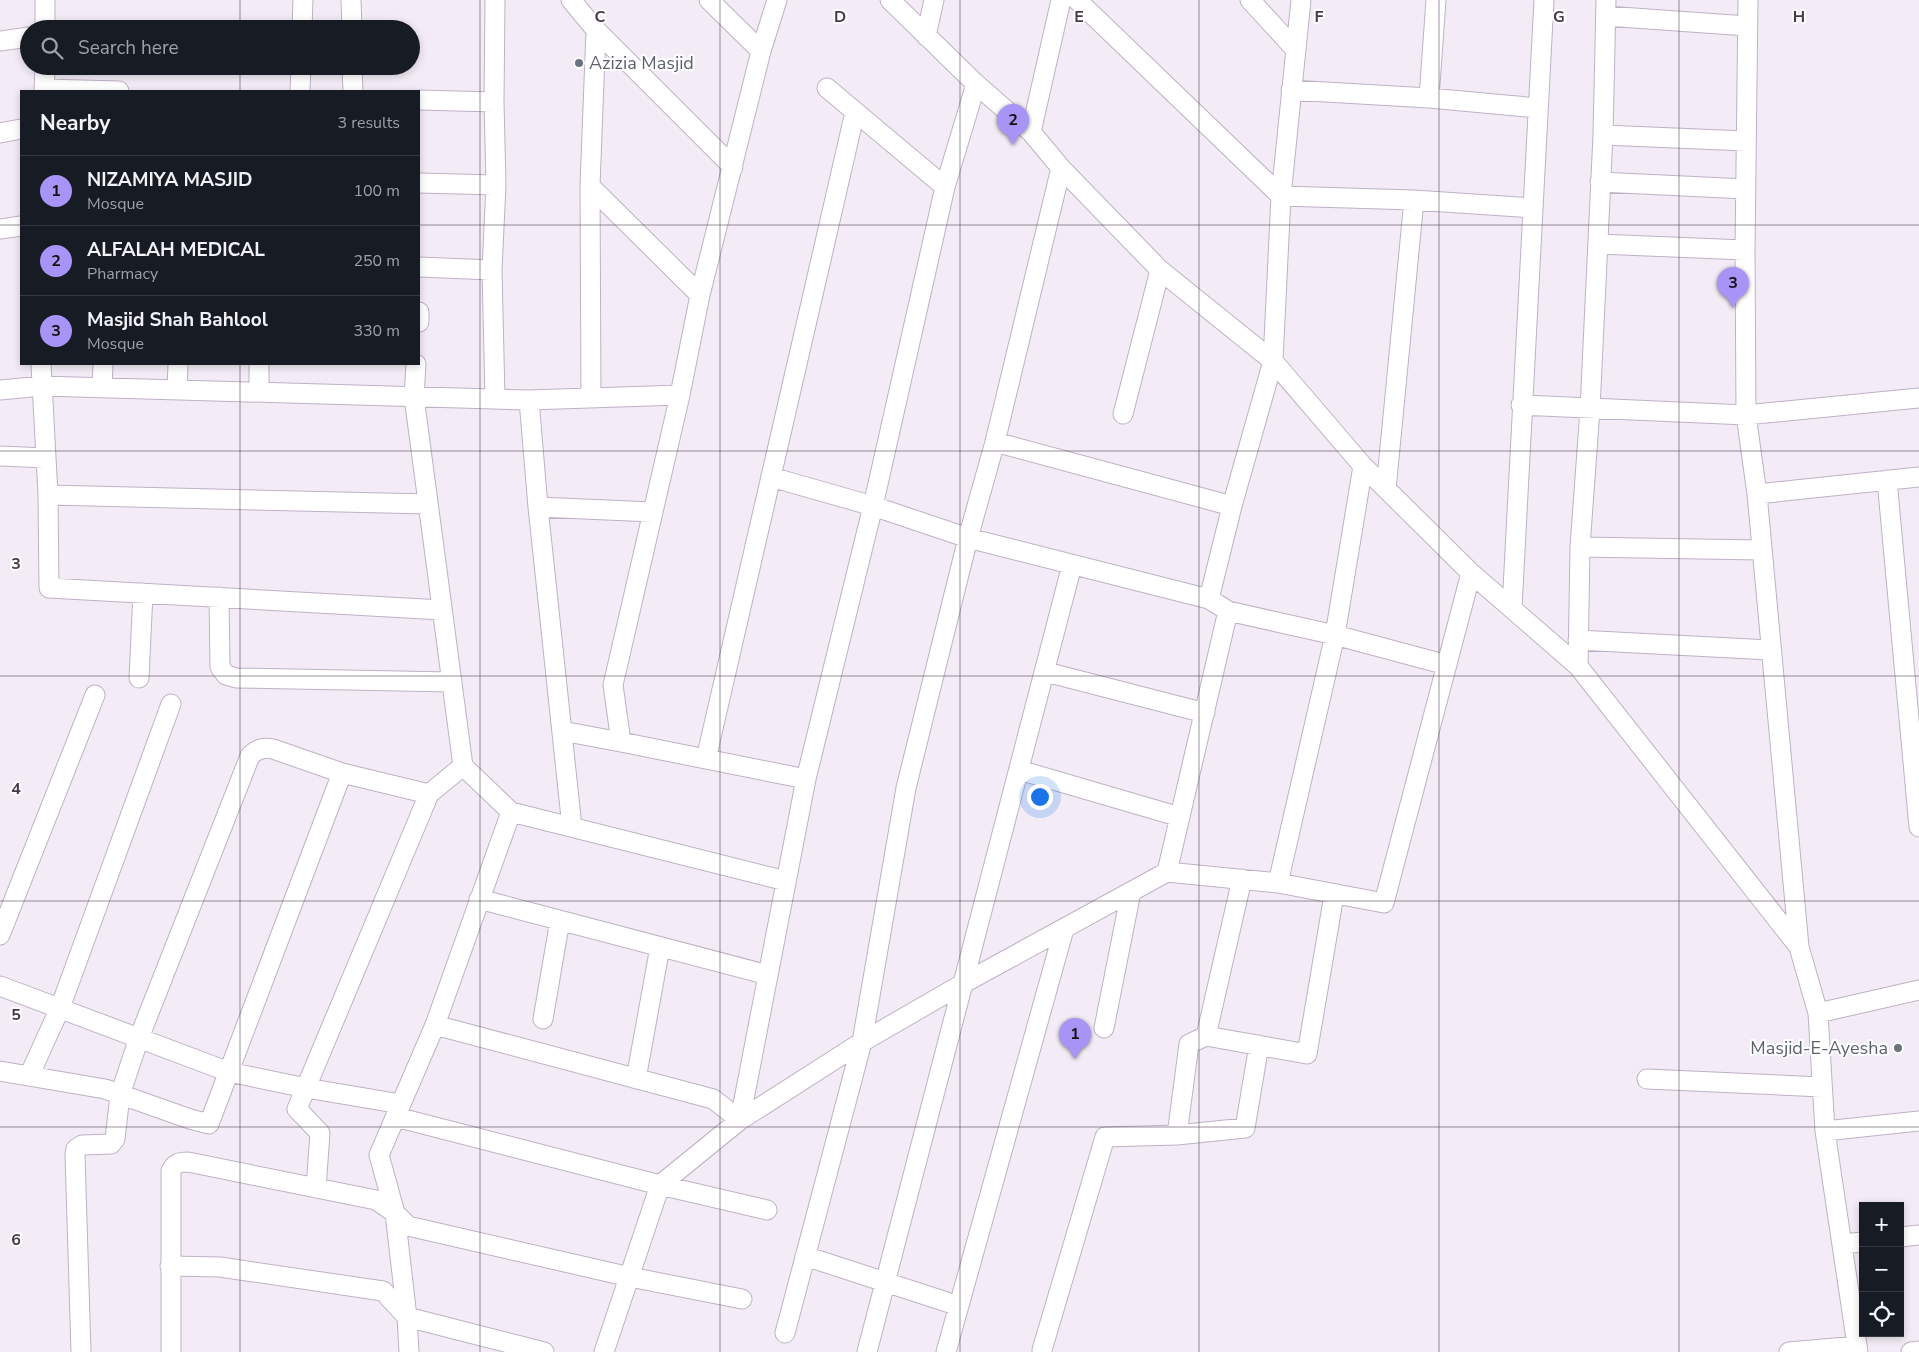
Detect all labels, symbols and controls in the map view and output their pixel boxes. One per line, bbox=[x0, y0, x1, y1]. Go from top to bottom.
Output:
text: C bbox=[595, 6, 606, 28]
text: D bbox=[834, 6, 846, 28]
text: E bbox=[1074, 6, 1084, 28]
text: F bbox=[1315, 6, 1324, 28]
text: G bbox=[1553, 6, 1565, 28]
text: H bbox=[1793, 6, 1805, 28]
search box bbox=[20, 20, 420, 75]
icon: search bbox=[38, 34, 66, 62]
text: Search here bbox=[78, 35, 179, 61]
place label: Azizia Masjid bbox=[589, 51, 694, 75]
marker: Azizia Masjid bbox=[573, 57, 585, 69]
pin: 2 bbox=[997, 104, 1029, 145]
text: Nearby bbox=[40, 109, 110, 137]
text: 3 results bbox=[338, 112, 400, 134]
text: NIZAMIYA MASJID bbox=[87, 167, 252, 193]
text: 1 bbox=[51, 180, 61, 202]
text: 100 m bbox=[353, 180, 400, 202]
text: Mosque bbox=[87, 193, 144, 215]
text: ALFALAH MEDICAL bbox=[87, 237, 265, 263]
text: 2 bbox=[51, 250, 61, 272]
text: 250 m bbox=[353, 250, 400, 272]
text: Pharmacy bbox=[87, 263, 158, 285]
pin: 3 bbox=[1717, 267, 1749, 308]
text: Masjid Shah Bahlool bbox=[87, 307, 268, 333]
text: 3 bbox=[51, 320, 61, 342]
text: 330 m bbox=[353, 320, 400, 342]
text: Mosque bbox=[87, 333, 144, 355]
text: 3 bbox=[11, 553, 21, 575]
text: 4 bbox=[11, 778, 21, 800]
your location bbox=[1027, 784, 1053, 810]
text: 5 bbox=[11, 1004, 21, 1026]
pin: 1 bbox=[1059, 1018, 1091, 1059]
place label: Masjid-E-Ayesha bbox=[1750, 1036, 1888, 1060]
marker: Masjid-E-Ayesha bbox=[1892, 1042, 1904, 1054]
map controls bbox=[1859, 1202, 1904, 1337]
button: + bbox=[1859, 1202, 1904, 1247]
text: 6 bbox=[11, 1229, 21, 1251]
button: − bbox=[1859, 1247, 1904, 1292]
button: locate bbox=[1859, 1292, 1904, 1337]

